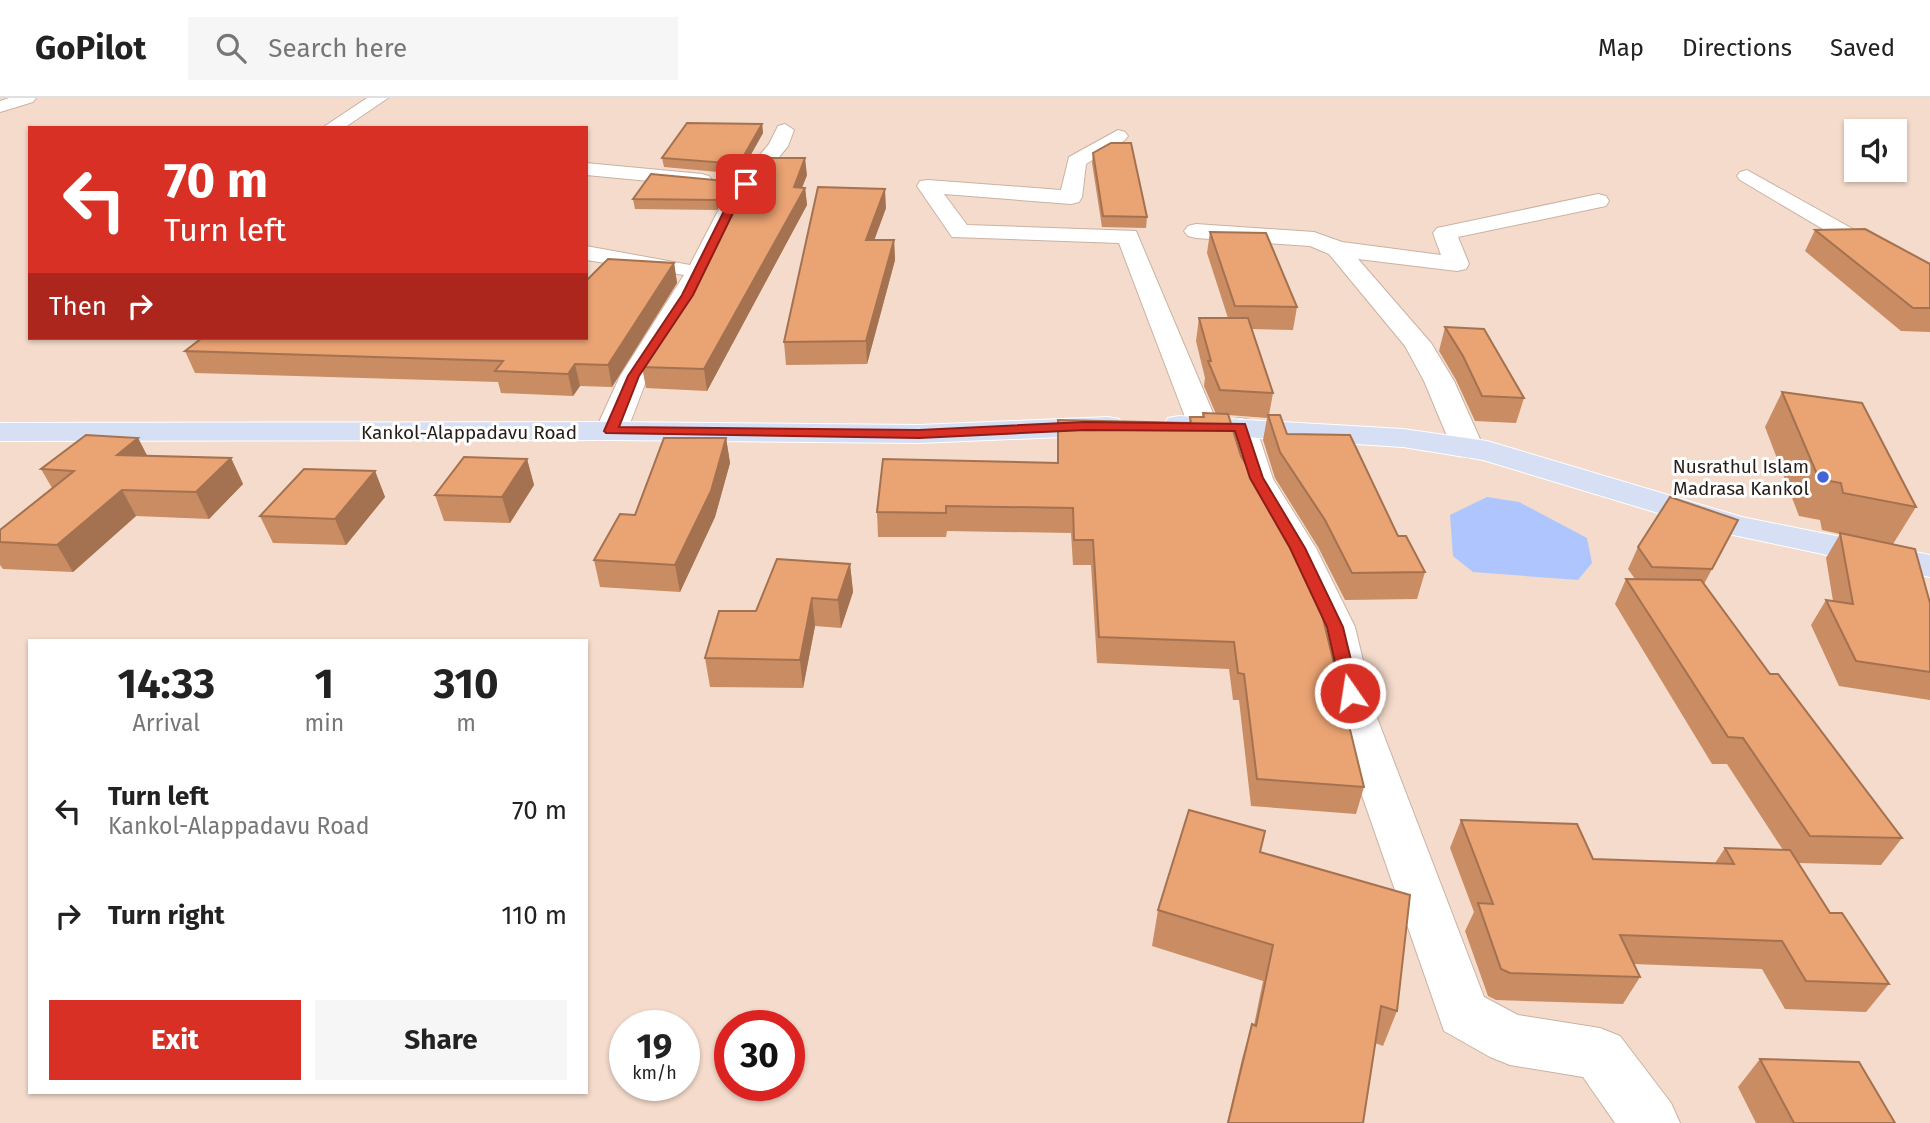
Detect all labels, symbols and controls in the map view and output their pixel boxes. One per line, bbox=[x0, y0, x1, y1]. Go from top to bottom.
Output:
search box bbox=[188, 17, 678, 80]
text: GoPilot bbox=[35, 28, 146, 68]
icon: search bbox=[212, 29, 250, 67]
text: Search here bbox=[268, 33, 407, 64]
text: Map bbox=[1598, 34, 1644, 62]
text: Directions bbox=[1682, 34, 1792, 62]
text: Saved bbox=[1830, 34, 1895, 62]
map controls bbox=[1844, 119, 1907, 182]
button: sound bbox=[1844, 119, 1907, 182]
text: 70 m bbox=[164, 151, 268, 210]
icon: left bbox=[49, 154, 140, 245]
pin bbox=[716, 154, 776, 214]
icon: arrive bbox=[727, 165, 765, 203]
text: Turn left bbox=[164, 211, 286, 249]
icon: right bbox=[121, 287, 159, 325]
text: Then bbox=[49, 291, 107, 322]
street label: Kankol-Alappadavu Road bbox=[361, 421, 577, 444]
place label: Nusrathul Islam Madrasa Kankol bbox=[1673, 455, 1809, 500]
marker: Nusrathul Islam Madrasa Kankol bbox=[1815, 469, 1831, 485]
position arrow bbox=[1313, 656, 1387, 730]
text: 14:33 bbox=[117, 659, 215, 709]
text: 1 bbox=[315, 659, 334, 709]
text: 310 bbox=[434, 659, 499, 709]
text: Arrival bbox=[133, 709, 200, 737]
text: min bbox=[304, 709, 344, 737]
text: m bbox=[456, 709, 476, 737]
text: Turn left bbox=[108, 781, 209, 812]
icon: left bbox=[49, 792, 87, 830]
text: 70 m bbox=[512, 795, 567, 826]
text: Kankol-Alappadavu Road bbox=[108, 812, 370, 840]
icon: right bbox=[49, 897, 87, 935]
text: Turn right bbox=[108, 900, 225, 931]
text: 110 m bbox=[501, 900, 567, 931]
button: Exit bbox=[49, 1000, 301, 1080]
button: Share bbox=[315, 1000, 567, 1080]
speed limit sign: 30 bbox=[714, 1010, 805, 1101]
text: 19 bbox=[637, 1025, 672, 1067]
text: km/h bbox=[632, 1062, 677, 1084]

